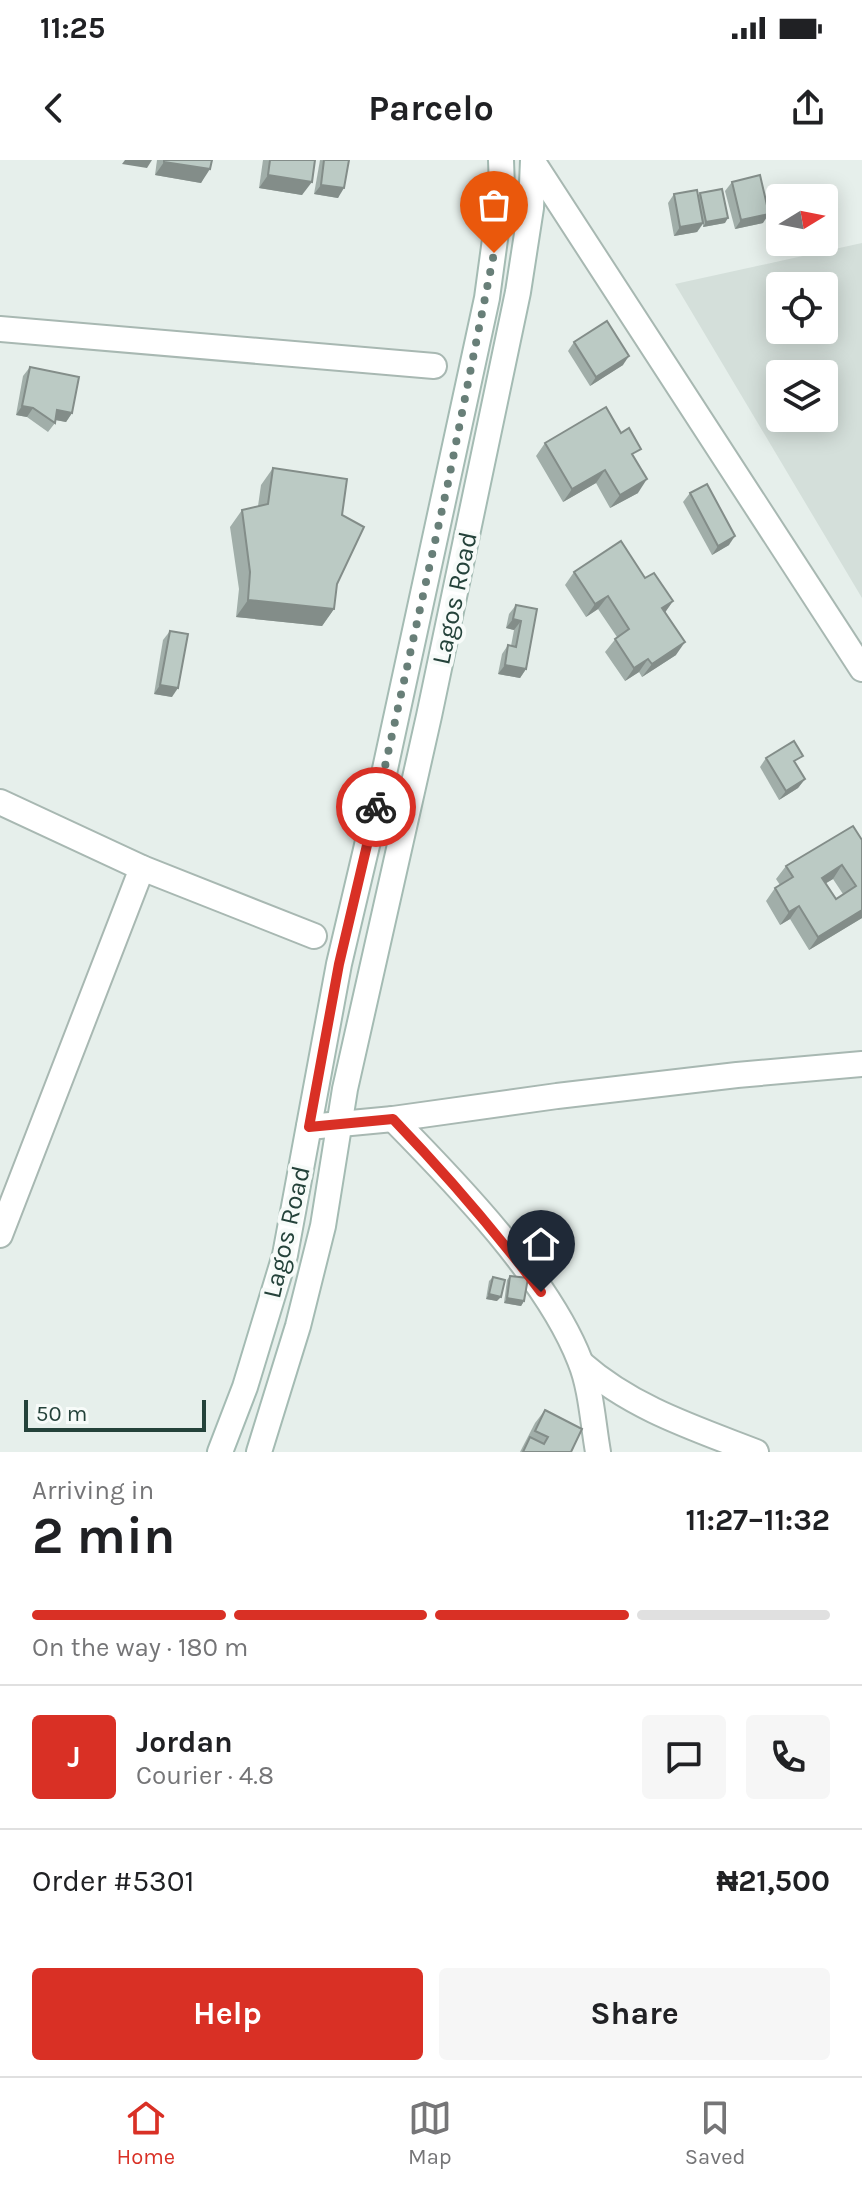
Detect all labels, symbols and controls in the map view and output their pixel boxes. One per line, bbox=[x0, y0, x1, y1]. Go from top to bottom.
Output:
text: 11:25 bbox=[40, 10, 105, 46]
icon: back bbox=[32, 86, 76, 130]
icon: share bbox=[786, 86, 830, 130]
text: Parcelo bbox=[368, 87, 494, 129]
pin bbox=[460, 171, 528, 253]
icon: bag bbox=[472, 183, 516, 227]
north arrow bbox=[766, 184, 838, 256]
map controls bbox=[766, 184, 838, 432]
button: locate bbox=[766, 272, 838, 344]
button: layers bbox=[766, 360, 838, 432]
street label: Lagos Road bbox=[425, 529, 484, 667]
courier bbox=[336, 767, 416, 847]
icon: bike bbox=[354, 785, 398, 829]
street label: Lagos Road bbox=[256, 1163, 317, 1301]
pin bbox=[507, 1210, 575, 1292]
icon: home bbox=[519, 1222, 563, 1266]
scale bar bbox=[24, 1396, 206, 1432]
text: 50 m bbox=[36, 1401, 87, 1427]
text: Arriving in bbox=[32, 1475, 154, 1506]
text: 11:27–11:32 bbox=[685, 1502, 830, 1538]
text: 2 min bbox=[32, 1505, 175, 1566]
text: On the way · 180 m bbox=[32, 1632, 248, 1663]
button: chat bbox=[642, 1715, 726, 1799]
button: phone bbox=[746, 1715, 830, 1799]
text: Jordan bbox=[136, 1724, 233, 1760]
text: J bbox=[67, 1739, 81, 1775]
text: Courier · 4.8 bbox=[136, 1760, 274, 1791]
text: Order #5301 bbox=[32, 1863, 195, 1899]
text: ₦21,500 bbox=[716, 1863, 830, 1899]
button: Help bbox=[32, 1968, 423, 2060]
button: Share bbox=[439, 1968, 830, 2060]
tab: Home bbox=[116, 2096, 175, 2170]
tab: Map bbox=[408, 2096, 452, 2170]
tab: Saved bbox=[685, 2096, 746, 2170]

